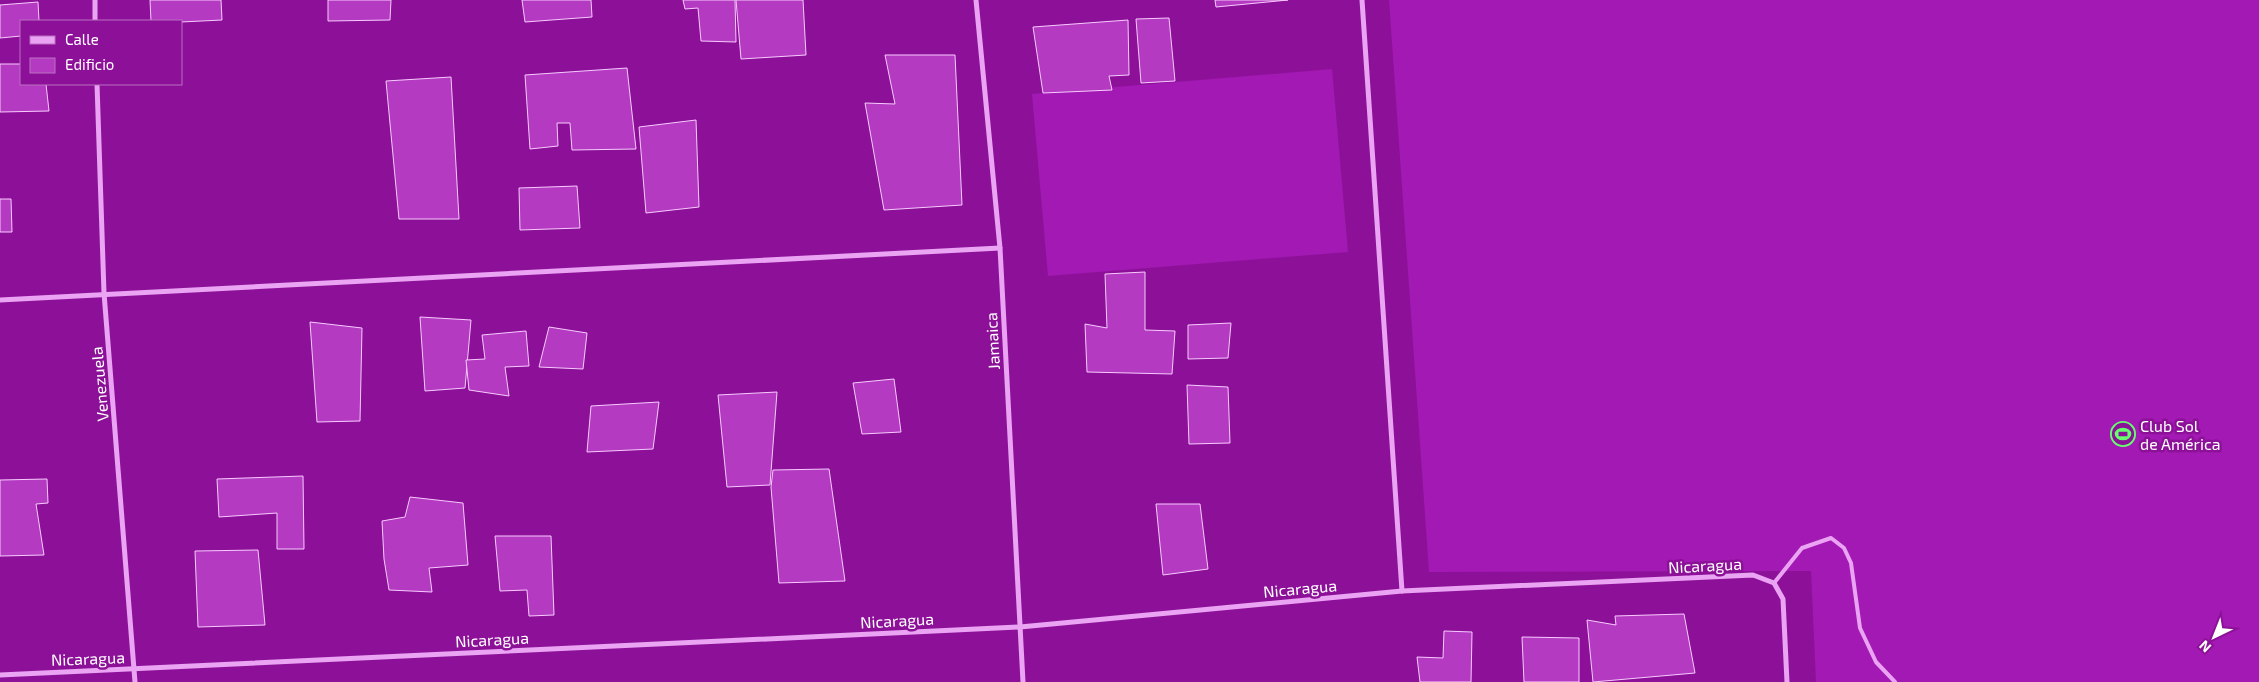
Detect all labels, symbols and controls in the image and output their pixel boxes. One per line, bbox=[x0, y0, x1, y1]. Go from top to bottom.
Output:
legend bbox=[20, 20, 182, 85]
text: Calle bbox=[65, 30, 99, 48]
text: Edificio bbox=[65, 55, 114, 73]
street label: Jamaica bbox=[981, 312, 1003, 370]
street label: Venezuela bbox=[86, 346, 112, 422]
place label: Club Sol de América bbox=[2140, 416, 2221, 453]
sports icon: Club Sol de América bbox=[2110, 421, 2136, 447]
street label: Nicaragua bbox=[1668, 554, 1742, 576]
street label: Nicaragua bbox=[1262, 575, 1338, 601]
street label: Nicaragua bbox=[860, 609, 934, 631]
north arrow bbox=[2189, 612, 2239, 662]
street label: Nicaragua bbox=[455, 628, 529, 650]
text: N bbox=[2195, 637, 2214, 657]
street label: Nicaragua bbox=[51, 647, 125, 669]

